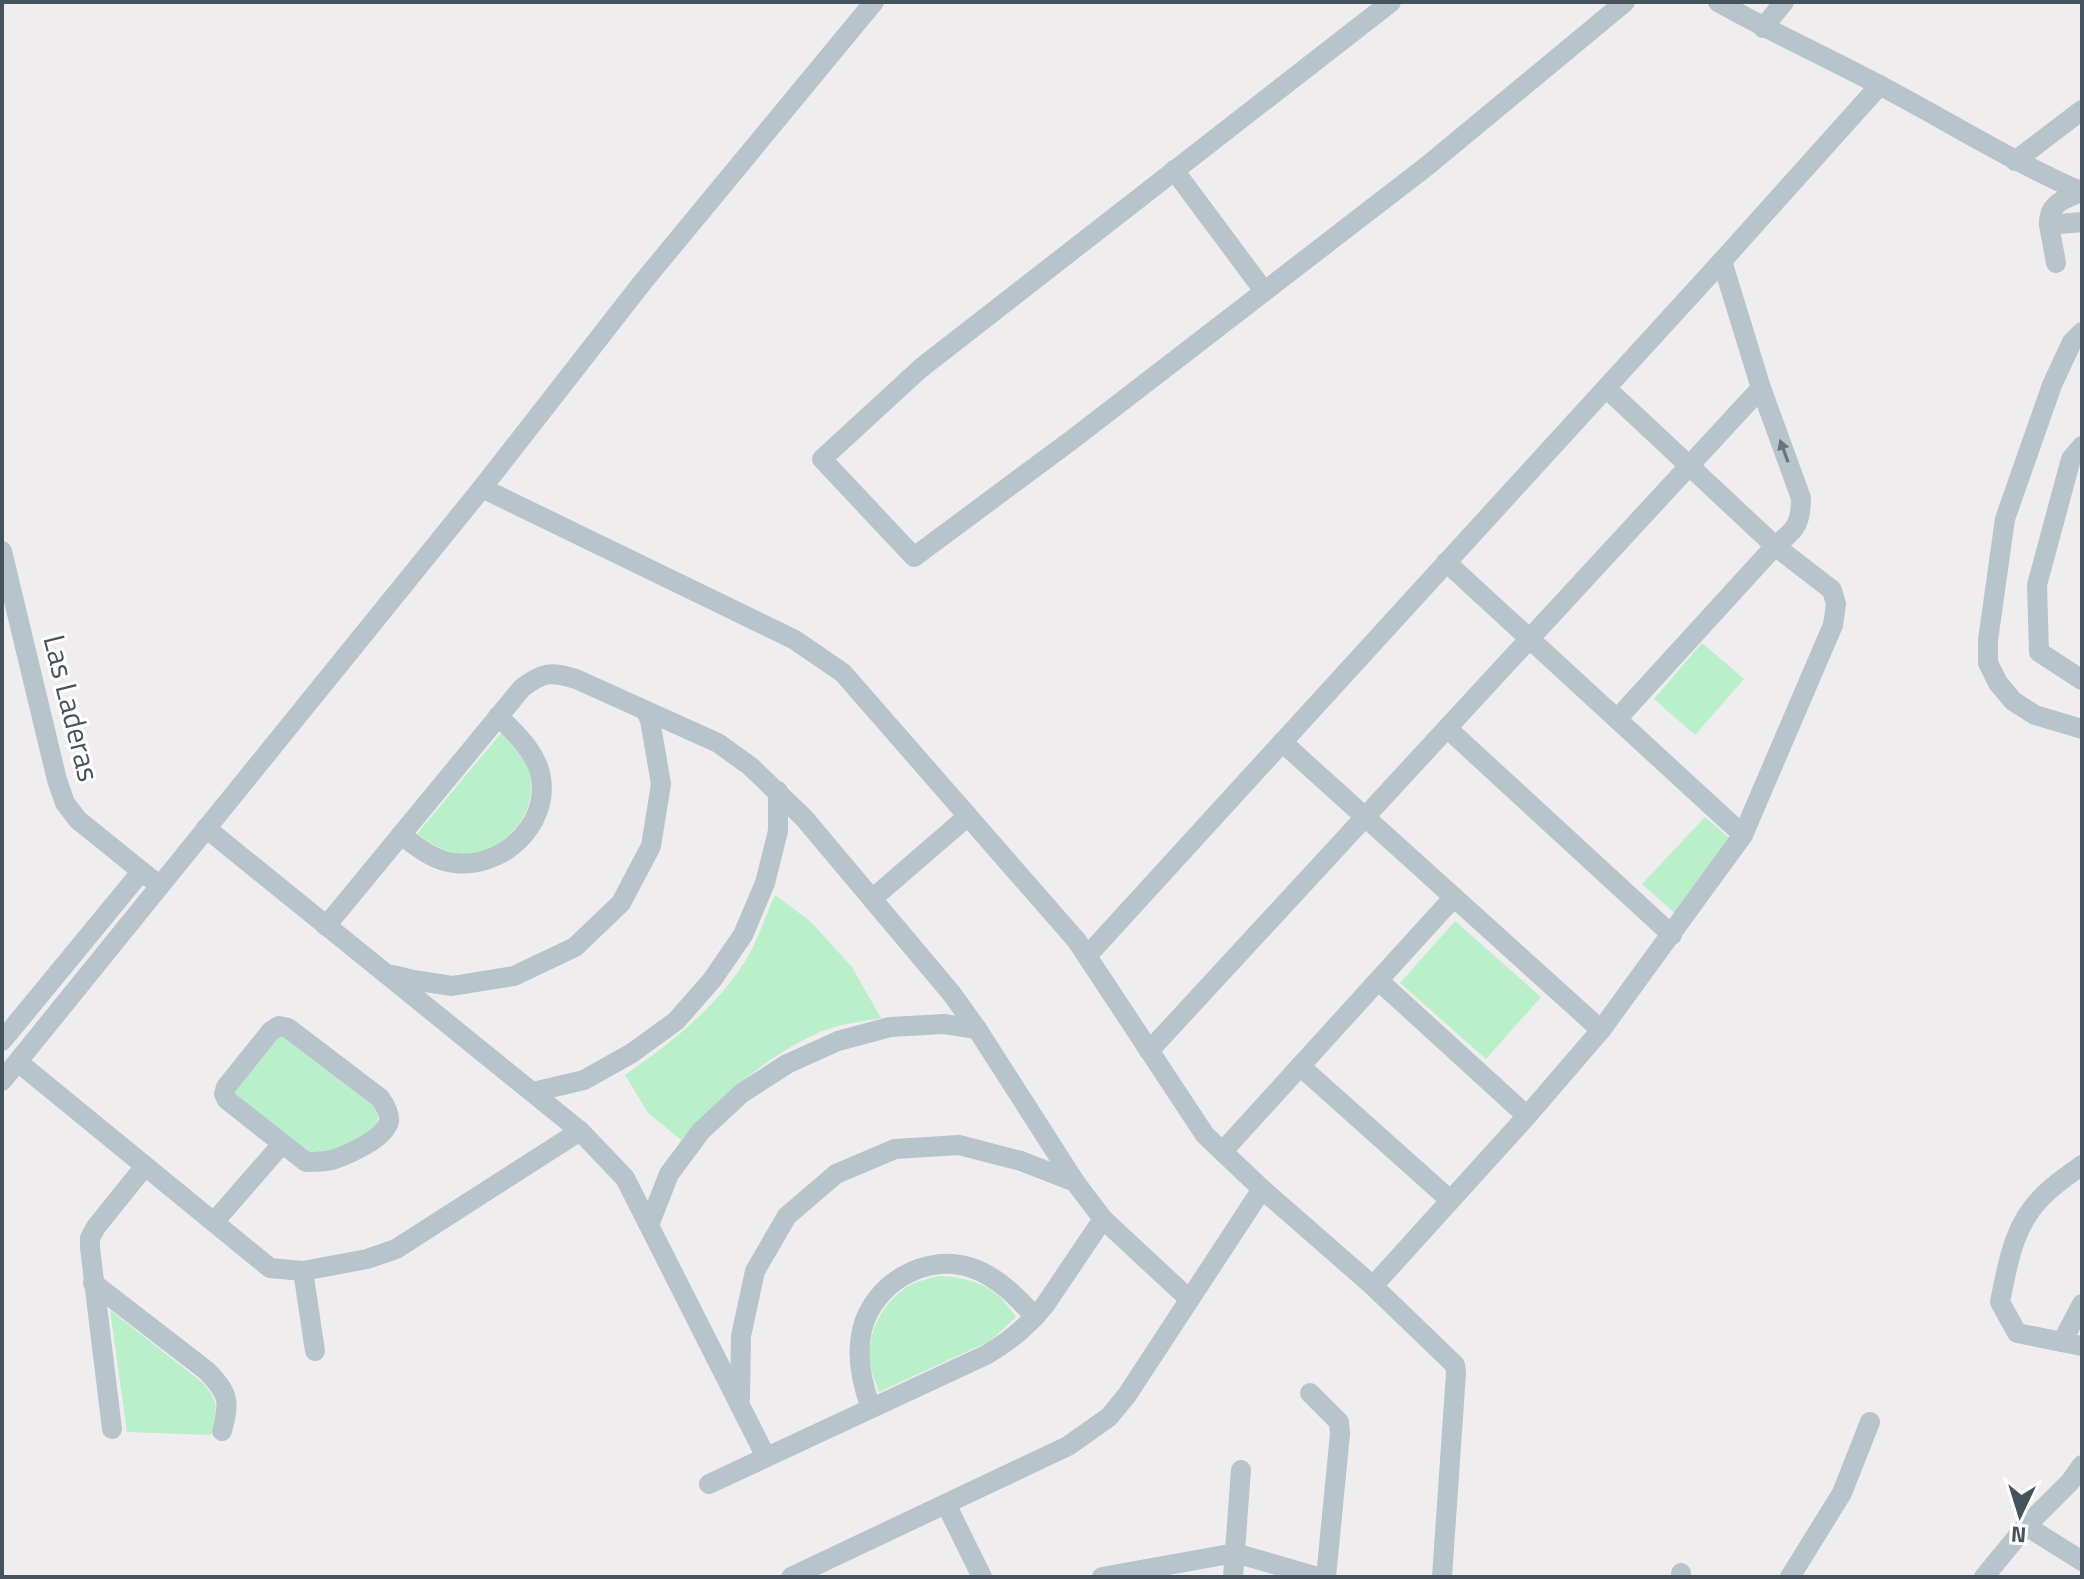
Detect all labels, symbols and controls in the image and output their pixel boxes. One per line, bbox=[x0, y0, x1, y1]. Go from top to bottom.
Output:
one-way arrow bbox=[1777, 439, 1790, 463]
street label: Las Laderas bbox=[32, 630, 112, 786]
north arrow bbox=[1980, 1475, 2060, 1555]
text: N bbox=[2010, 1517, 2027, 1552]

